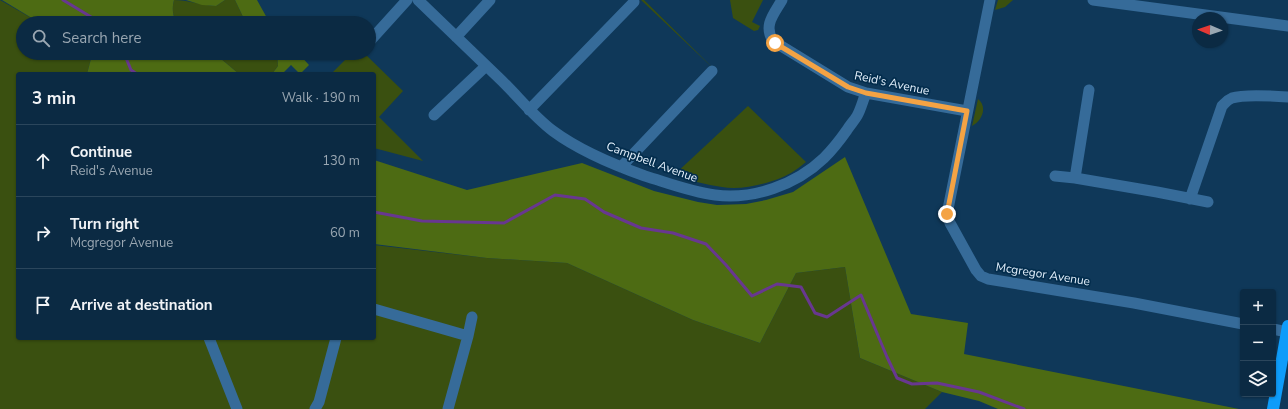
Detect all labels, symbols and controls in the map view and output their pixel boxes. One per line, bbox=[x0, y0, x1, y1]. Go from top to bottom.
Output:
north arrow bbox=[1192, 12, 1228, 48]
search box bbox=[16, 16, 376, 60]
icon: search bbox=[30, 27, 52, 49]
text: Search here bbox=[62, 28, 142, 48]
route start bbox=[766, 34, 784, 52]
street label: Reid's Avenue bbox=[853, 67, 931, 99]
text: 3 min bbox=[32, 87, 76, 110]
text: Walk · 190 m bbox=[282, 89, 360, 107]
street label: Campbell Avenue bbox=[604, 138, 700, 186]
text: Continue bbox=[70, 142, 132, 162]
icon: ahead bbox=[32, 150, 54, 172]
text: 130 m bbox=[322, 152, 360, 170]
text: Reid's Avenue bbox=[70, 162, 153, 180]
route end bbox=[938, 205, 956, 223]
text: Turn right bbox=[70, 214, 139, 234]
icon: right bbox=[32, 222, 54, 244]
text: 60 m bbox=[330, 224, 360, 242]
text: Mcgregor Avenue bbox=[70, 234, 173, 252]
street label: Mcgregor Avenue bbox=[995, 259, 1091, 289]
map controls bbox=[1240, 289, 1276, 397]
button: + bbox=[1240, 289, 1276, 325]
icon: arrive bbox=[32, 294, 54, 316]
text: Arrive at destination bbox=[70, 295, 213, 315]
button: − bbox=[1240, 325, 1276, 361]
button: layers bbox=[1240, 361, 1276, 397]

